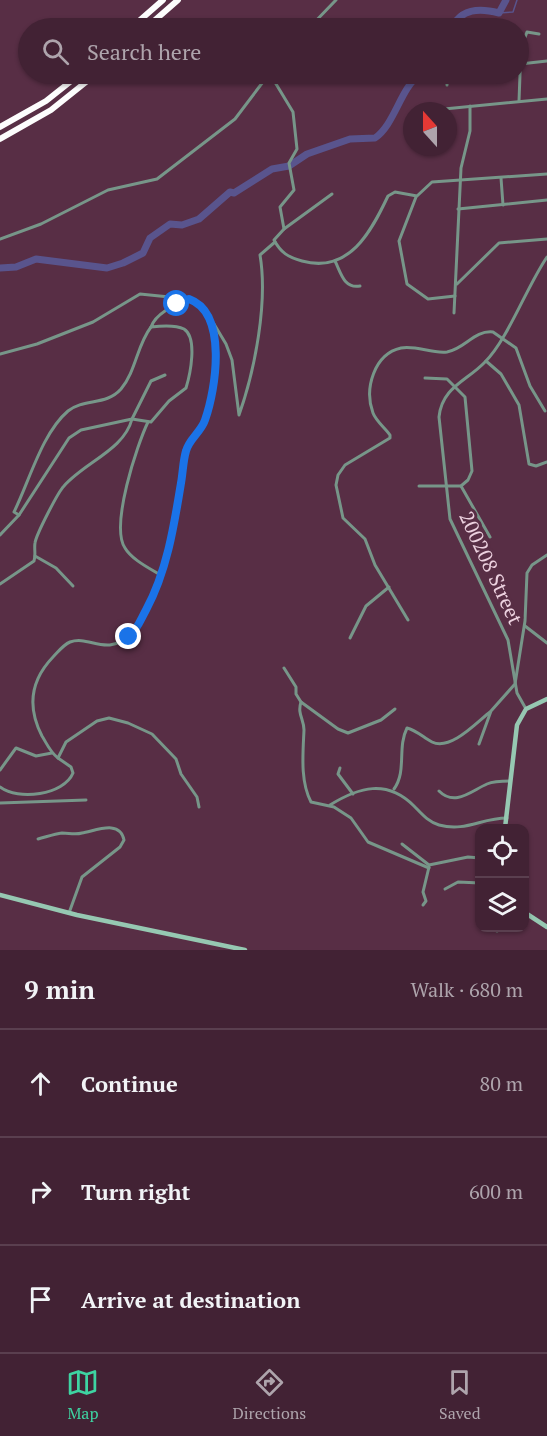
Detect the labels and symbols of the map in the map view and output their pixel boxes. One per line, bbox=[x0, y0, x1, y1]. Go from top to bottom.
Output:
north arrow bbox=[403, 102, 457, 156]
route start bbox=[163, 290, 189, 316]
street label: 200208 Street bbox=[453, 507, 530, 629]
route end bbox=[115, 623, 141, 649]

